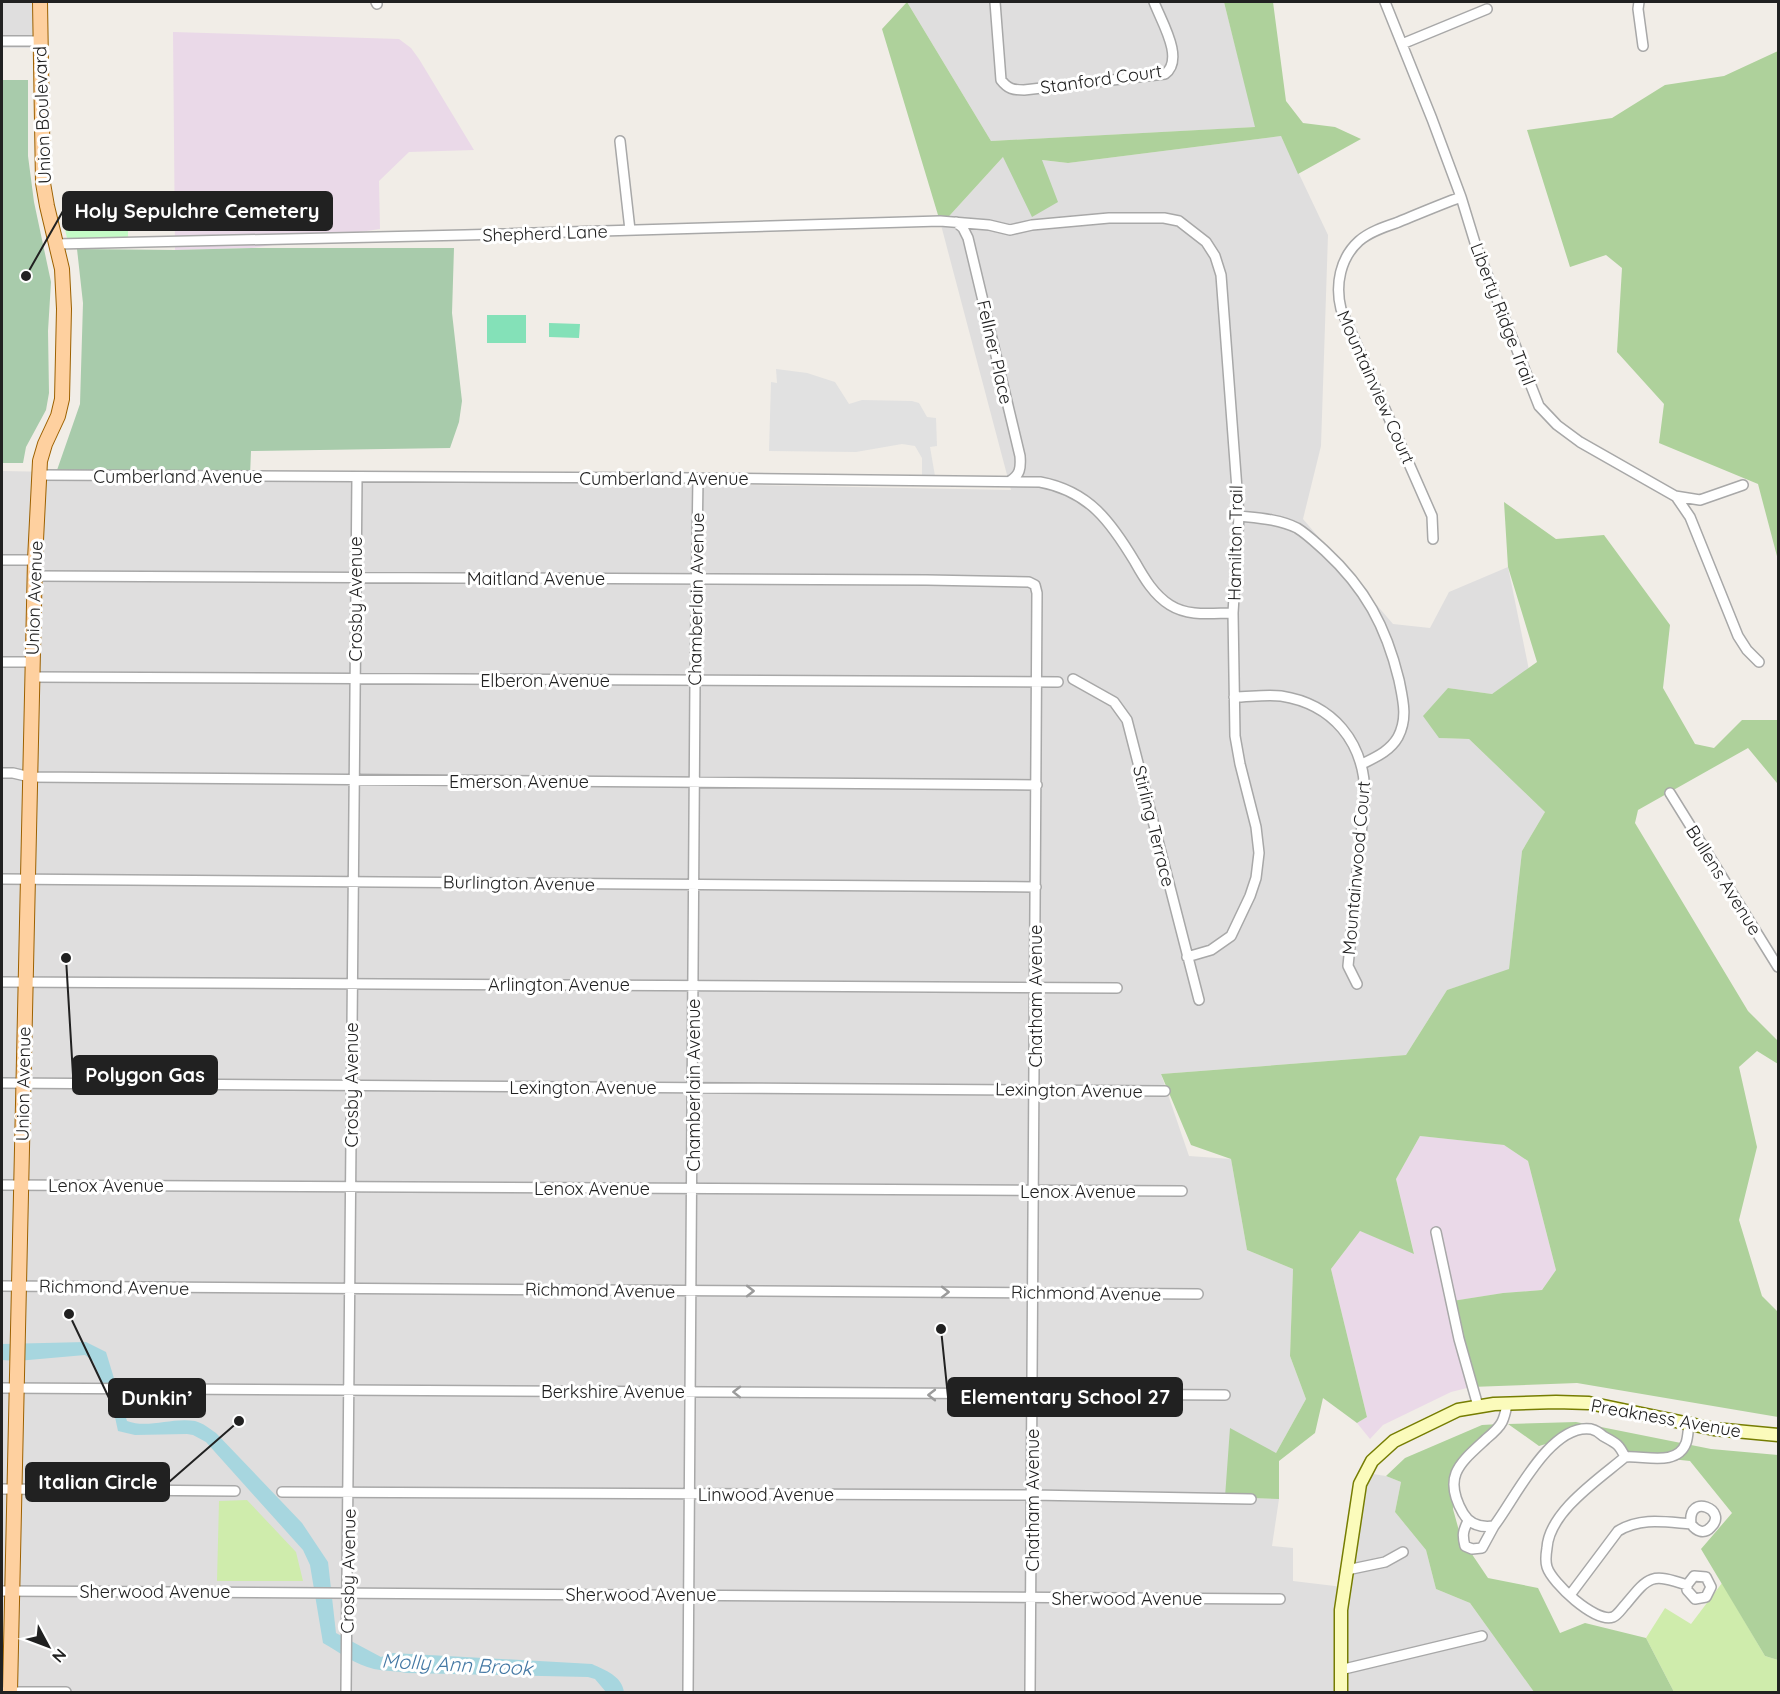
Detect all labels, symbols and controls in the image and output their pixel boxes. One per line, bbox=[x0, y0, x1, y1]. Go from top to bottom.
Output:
street label: Union Boulevard bbox=[28, 46, 56, 184]
street label: Stanford Court bbox=[1039, 59, 1163, 99]
callout: Holy Sepulchre Cemetery bbox=[63, 192, 332, 230]
text: Holy Sepulchre Cemetery bbox=[74, 198, 320, 223]
street label: Shepherd Lane bbox=[482, 219, 608, 247]
street label: Liberty Ridge Trail bbox=[1465, 239, 1541, 389]
street label: Fellner Place bbox=[972, 298, 1018, 406]
street label: Mountainview Court bbox=[1332, 307, 1420, 467]
street label: Cumberland Avenue bbox=[93, 465, 263, 488]
street label: Cumberland Avenue bbox=[579, 467, 749, 490]
street label: Hamilton Trail bbox=[1222, 485, 1248, 601]
street label: Chamberlain Avenue bbox=[683, 512, 709, 686]
street label: Crosby Avenue bbox=[344, 536, 367, 662]
street label: Union Avenue bbox=[21, 540, 47, 656]
street label: Maitland Avenue bbox=[467, 567, 605, 590]
street label: Elberon Avenue bbox=[480, 669, 610, 692]
street label: Stirling Terrace bbox=[1128, 763, 1180, 889]
street label: Emerson Avenue bbox=[449, 770, 589, 793]
street label: Mountainwood Court bbox=[1337, 780, 1375, 956]
street label: Bullens Avenue bbox=[1681, 821, 1767, 939]
street label: Burlington Avenue bbox=[443, 870, 595, 896]
street label: Chatham Avenue bbox=[1024, 924, 1047, 1068]
street label: Arlington Avenue bbox=[488, 973, 630, 996]
street label: Chamberlain Avenue bbox=[682, 998, 705, 1172]
street label: Crosby Avenue bbox=[340, 1022, 363, 1148]
street label: Union Avenue bbox=[10, 1026, 36, 1142]
callout: Polygon Gas bbox=[73, 1056, 217, 1094]
text: Polygon Gas bbox=[85, 1062, 205, 1087]
street label: Lexington Avenue bbox=[509, 1076, 657, 1099]
street label: Lexington Avenue bbox=[995, 1077, 1143, 1103]
street label: Lenox Avenue bbox=[48, 1174, 164, 1197]
street label: Lenox Avenue bbox=[534, 1177, 650, 1200]
street label: Lenox Avenue bbox=[1020, 1180, 1136, 1203]
street label: Richmond Avenue bbox=[39, 1274, 189, 1300]
street label: Richmond Avenue bbox=[525, 1277, 675, 1303]
street label: Richmond Avenue bbox=[1011, 1280, 1161, 1306]
one-way arrow bbox=[746, 1285, 755, 1297]
one-way arrow bbox=[941, 1286, 950, 1298]
callout: Elementary School 27 bbox=[948, 1378, 1182, 1416]
callout: Dunkin’ bbox=[109, 1379, 205, 1417]
street label: Berkshire Avenue bbox=[541, 1380, 685, 1403]
text: Elementary School 27 bbox=[960, 1384, 1170, 1409]
text: Dunkin’ bbox=[121, 1385, 193, 1410]
one-way arrow bbox=[732, 1386, 741, 1398]
one-way arrow bbox=[927, 1389, 936, 1401]
street label: Preakness Avenue bbox=[1589, 1393, 1743, 1443]
street label: Chatham Avenue bbox=[1021, 1428, 1044, 1572]
callout: Italian Circle bbox=[26, 1463, 169, 1501]
text: Italian Circle bbox=[38, 1469, 158, 1494]
street label: Linwood Avenue bbox=[698, 1483, 834, 1506]
street label: Crosby Avenue bbox=[335, 1508, 361, 1634]
street label: Sherwood Avenue bbox=[79, 1580, 231, 1603]
street label: Sherwood Avenue bbox=[565, 1583, 717, 1606]
street label: Sherwood Avenue bbox=[1051, 1587, 1203, 1610]
north arrow bbox=[18, 1616, 78, 1676]
text: N bbox=[48, 1645, 71, 1667]
water label: Molly Ann Brook bbox=[381, 1648, 535, 1681]

